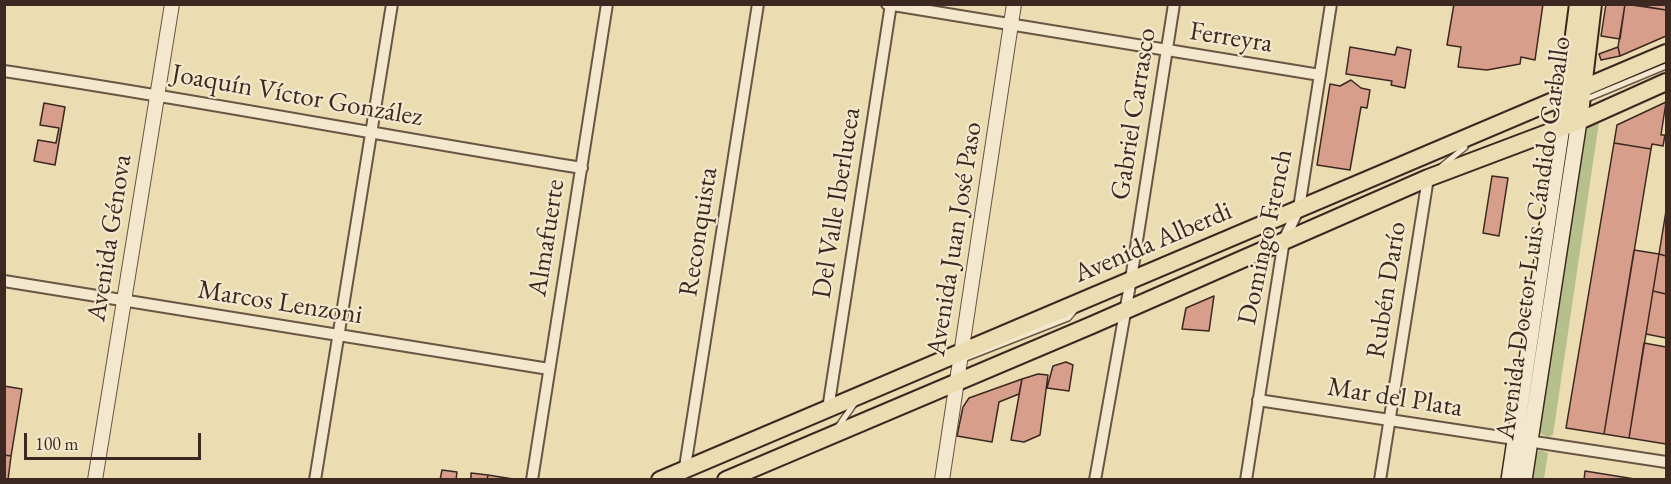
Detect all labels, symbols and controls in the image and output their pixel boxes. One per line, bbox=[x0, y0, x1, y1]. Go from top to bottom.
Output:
street label: Ferreyra bbox=[1187, 15, 1275, 61]
street label: Gabriel Carrasco bbox=[1104, 26, 1164, 202]
street label: Avenida Doctor Luis Cándido Carballo bbox=[1490, 34, 1578, 442]
street label: Joaquín Víctor González bbox=[169, 58, 425, 134]
street label: Del Valle Iberlucea bbox=[806, 105, 868, 301]
street label: Avenida Juan José Paso bbox=[920, 120, 990, 358]
street label: Domingo French bbox=[1232, 146, 1300, 328]
street label: Avenida Génova bbox=[81, 152, 139, 324]
street label: Reconquista bbox=[673, 165, 725, 299]
street label: Almafuerte bbox=[522, 177, 572, 299]
street label: Avenida Alberdi bbox=[1069, 195, 1237, 291]
street label: Rubén Darío bbox=[1360, 219, 1414, 361]
street label: Marcos Lenzoni bbox=[195, 274, 365, 332]
street label: Mar del Plata bbox=[1325, 371, 1465, 425]
scale bar bbox=[27, 421, 204, 459]
text: 100 m bbox=[35, 432, 79, 455]

